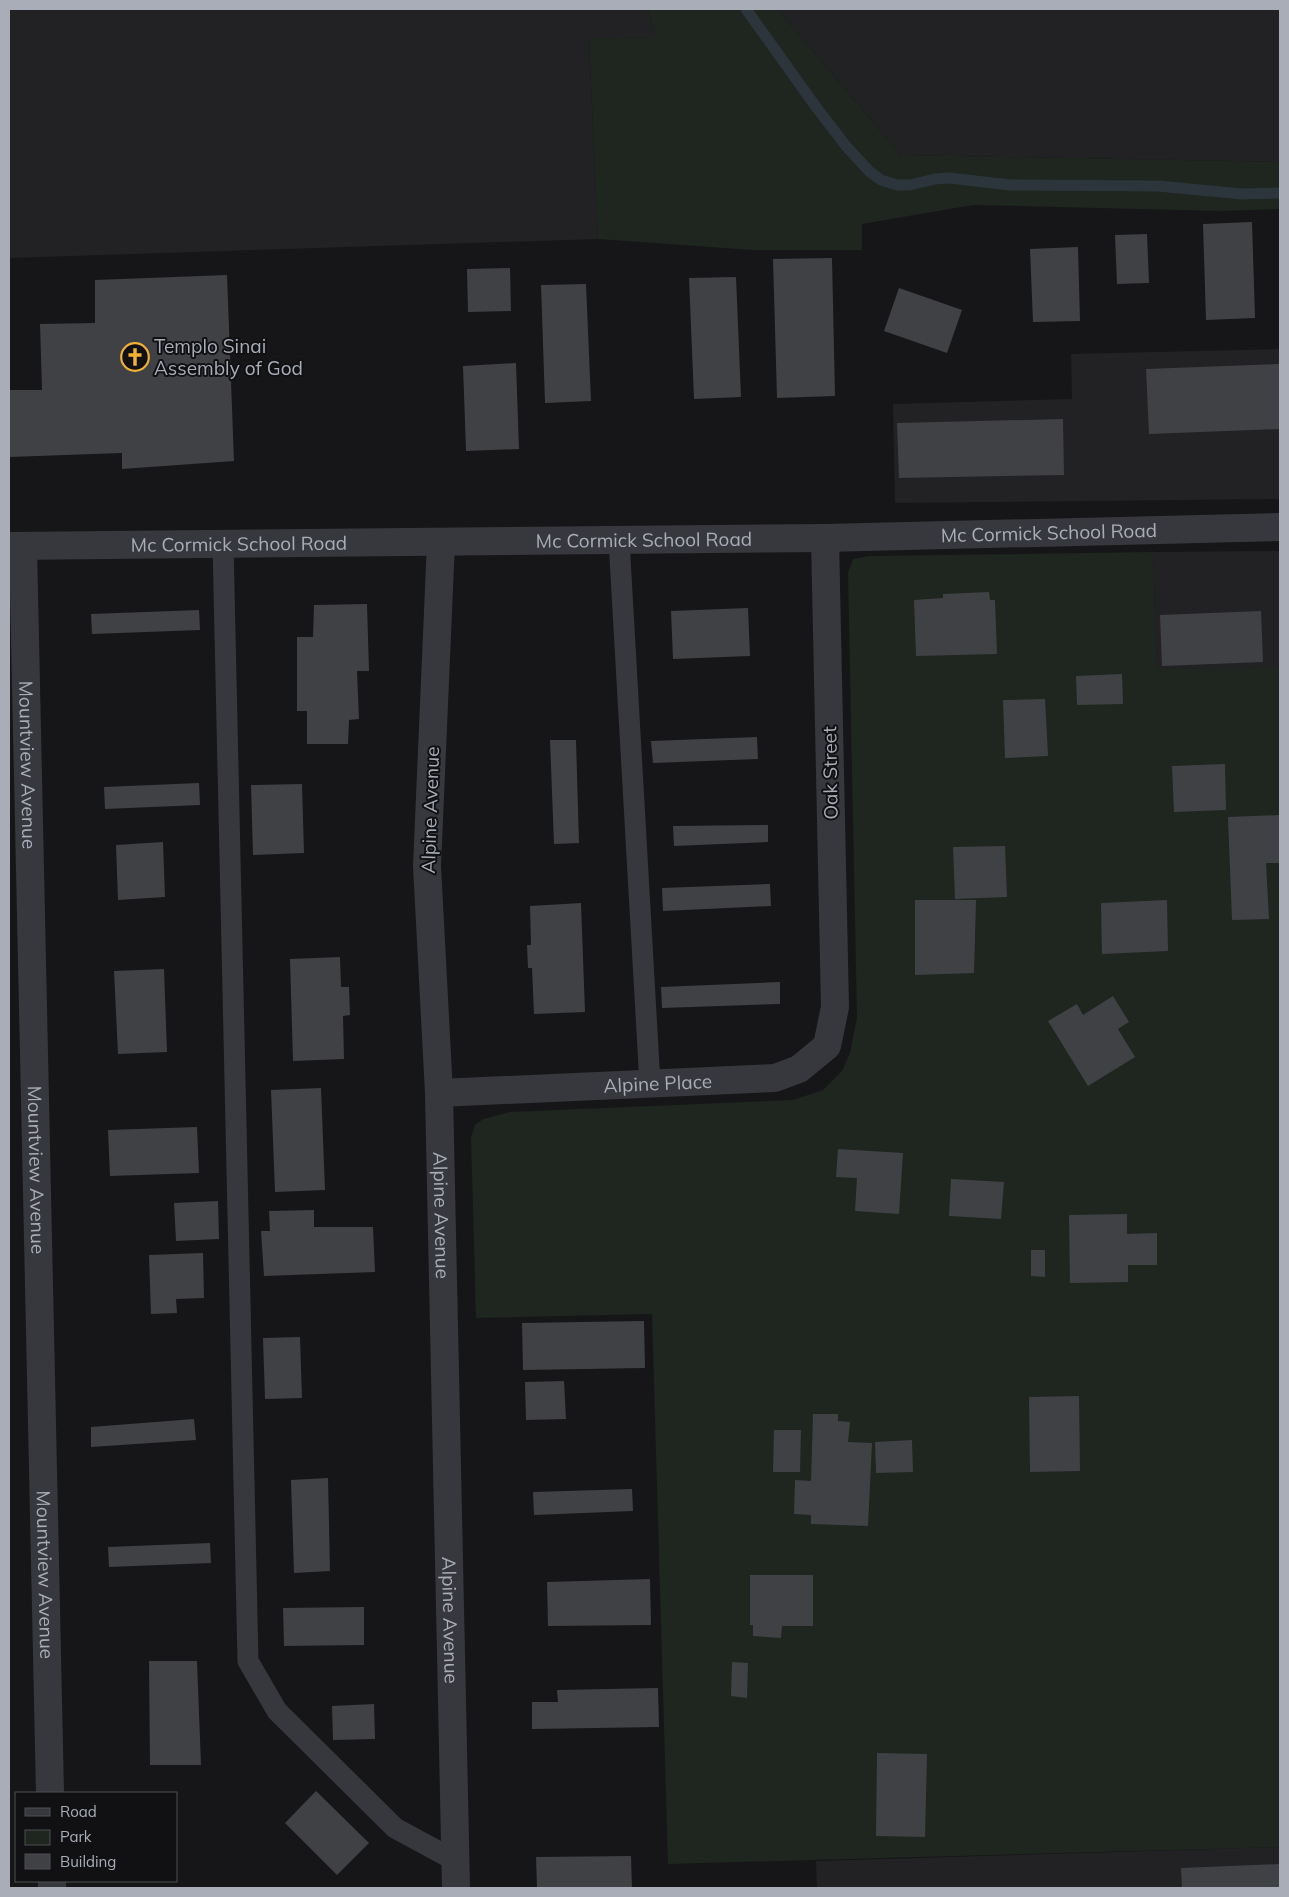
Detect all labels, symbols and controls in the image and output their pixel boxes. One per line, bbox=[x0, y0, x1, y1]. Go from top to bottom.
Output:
place label: Templo Sinai Assembly of God bbox=[154, 334, 303, 380]
church icon: Templo Sinai Assembly of God bbox=[120, 342, 150, 372]
street label: Mc Cormick School Road bbox=[940, 518, 1157, 547]
street label: Mc Cormick School Road bbox=[536, 527, 752, 553]
street label: Mc Cormick School Road bbox=[131, 531, 347, 557]
street label: Mountview Avenue bbox=[14, 680, 42, 849]
street label: Oak Street bbox=[817, 726, 843, 820]
street label: Alpine Avenue bbox=[416, 746, 444, 874]
street label: Alpine Place bbox=[603, 1069, 713, 1098]
street label: Mountview Avenue bbox=[23, 1085, 50, 1254]
street label: Alpine Avenue bbox=[428, 1152, 455, 1279]
street label: Mountview Avenue bbox=[31, 1490, 59, 1659]
street label: Alpine Avenue bbox=[437, 1556, 464, 1684]
legend bbox=[15, 1792, 178, 1882]
text: Road bbox=[60, 1802, 97, 1821]
text: Park bbox=[60, 1827, 92, 1846]
text: Building bbox=[60, 1852, 116, 1871]

